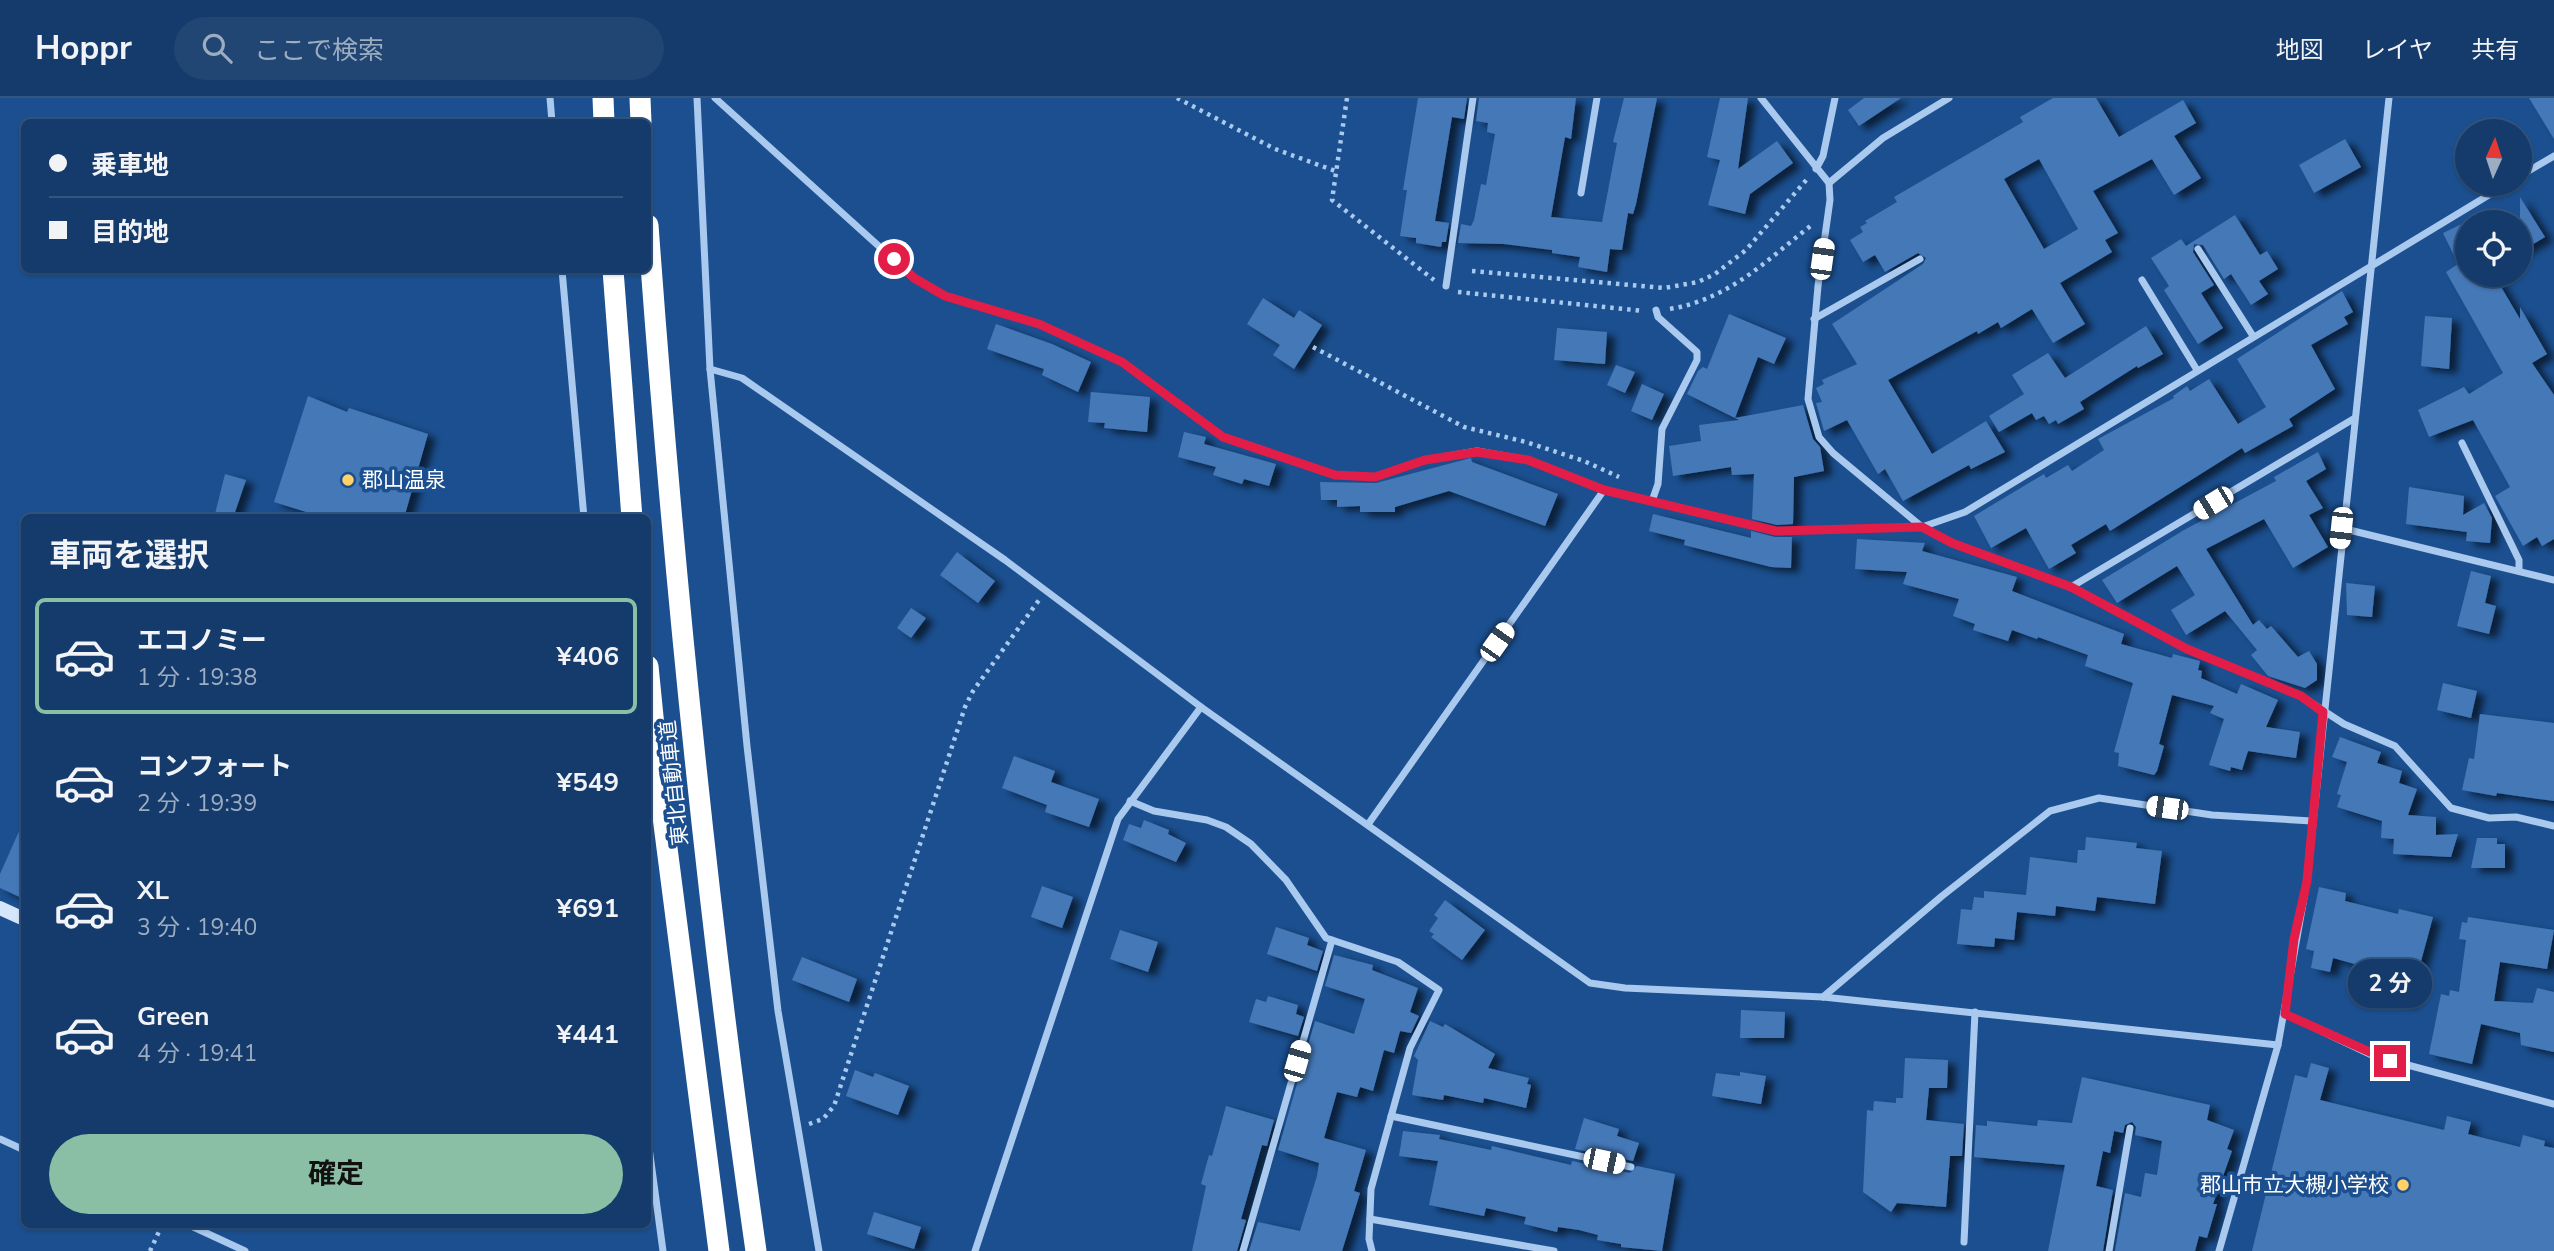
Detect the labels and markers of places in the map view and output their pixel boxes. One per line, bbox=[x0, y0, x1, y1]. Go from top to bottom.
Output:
place label: 郡山温泉 bbox=[362, 466, 446, 494]
marker: 郡山温泉 bbox=[340, 472, 356, 488]
place label: 郡山市立大槻小学校 bbox=[2200, 1171, 2389, 1199]
marker: 郡山市立大槻小学校 bbox=[2395, 1177, 2411, 1193]

